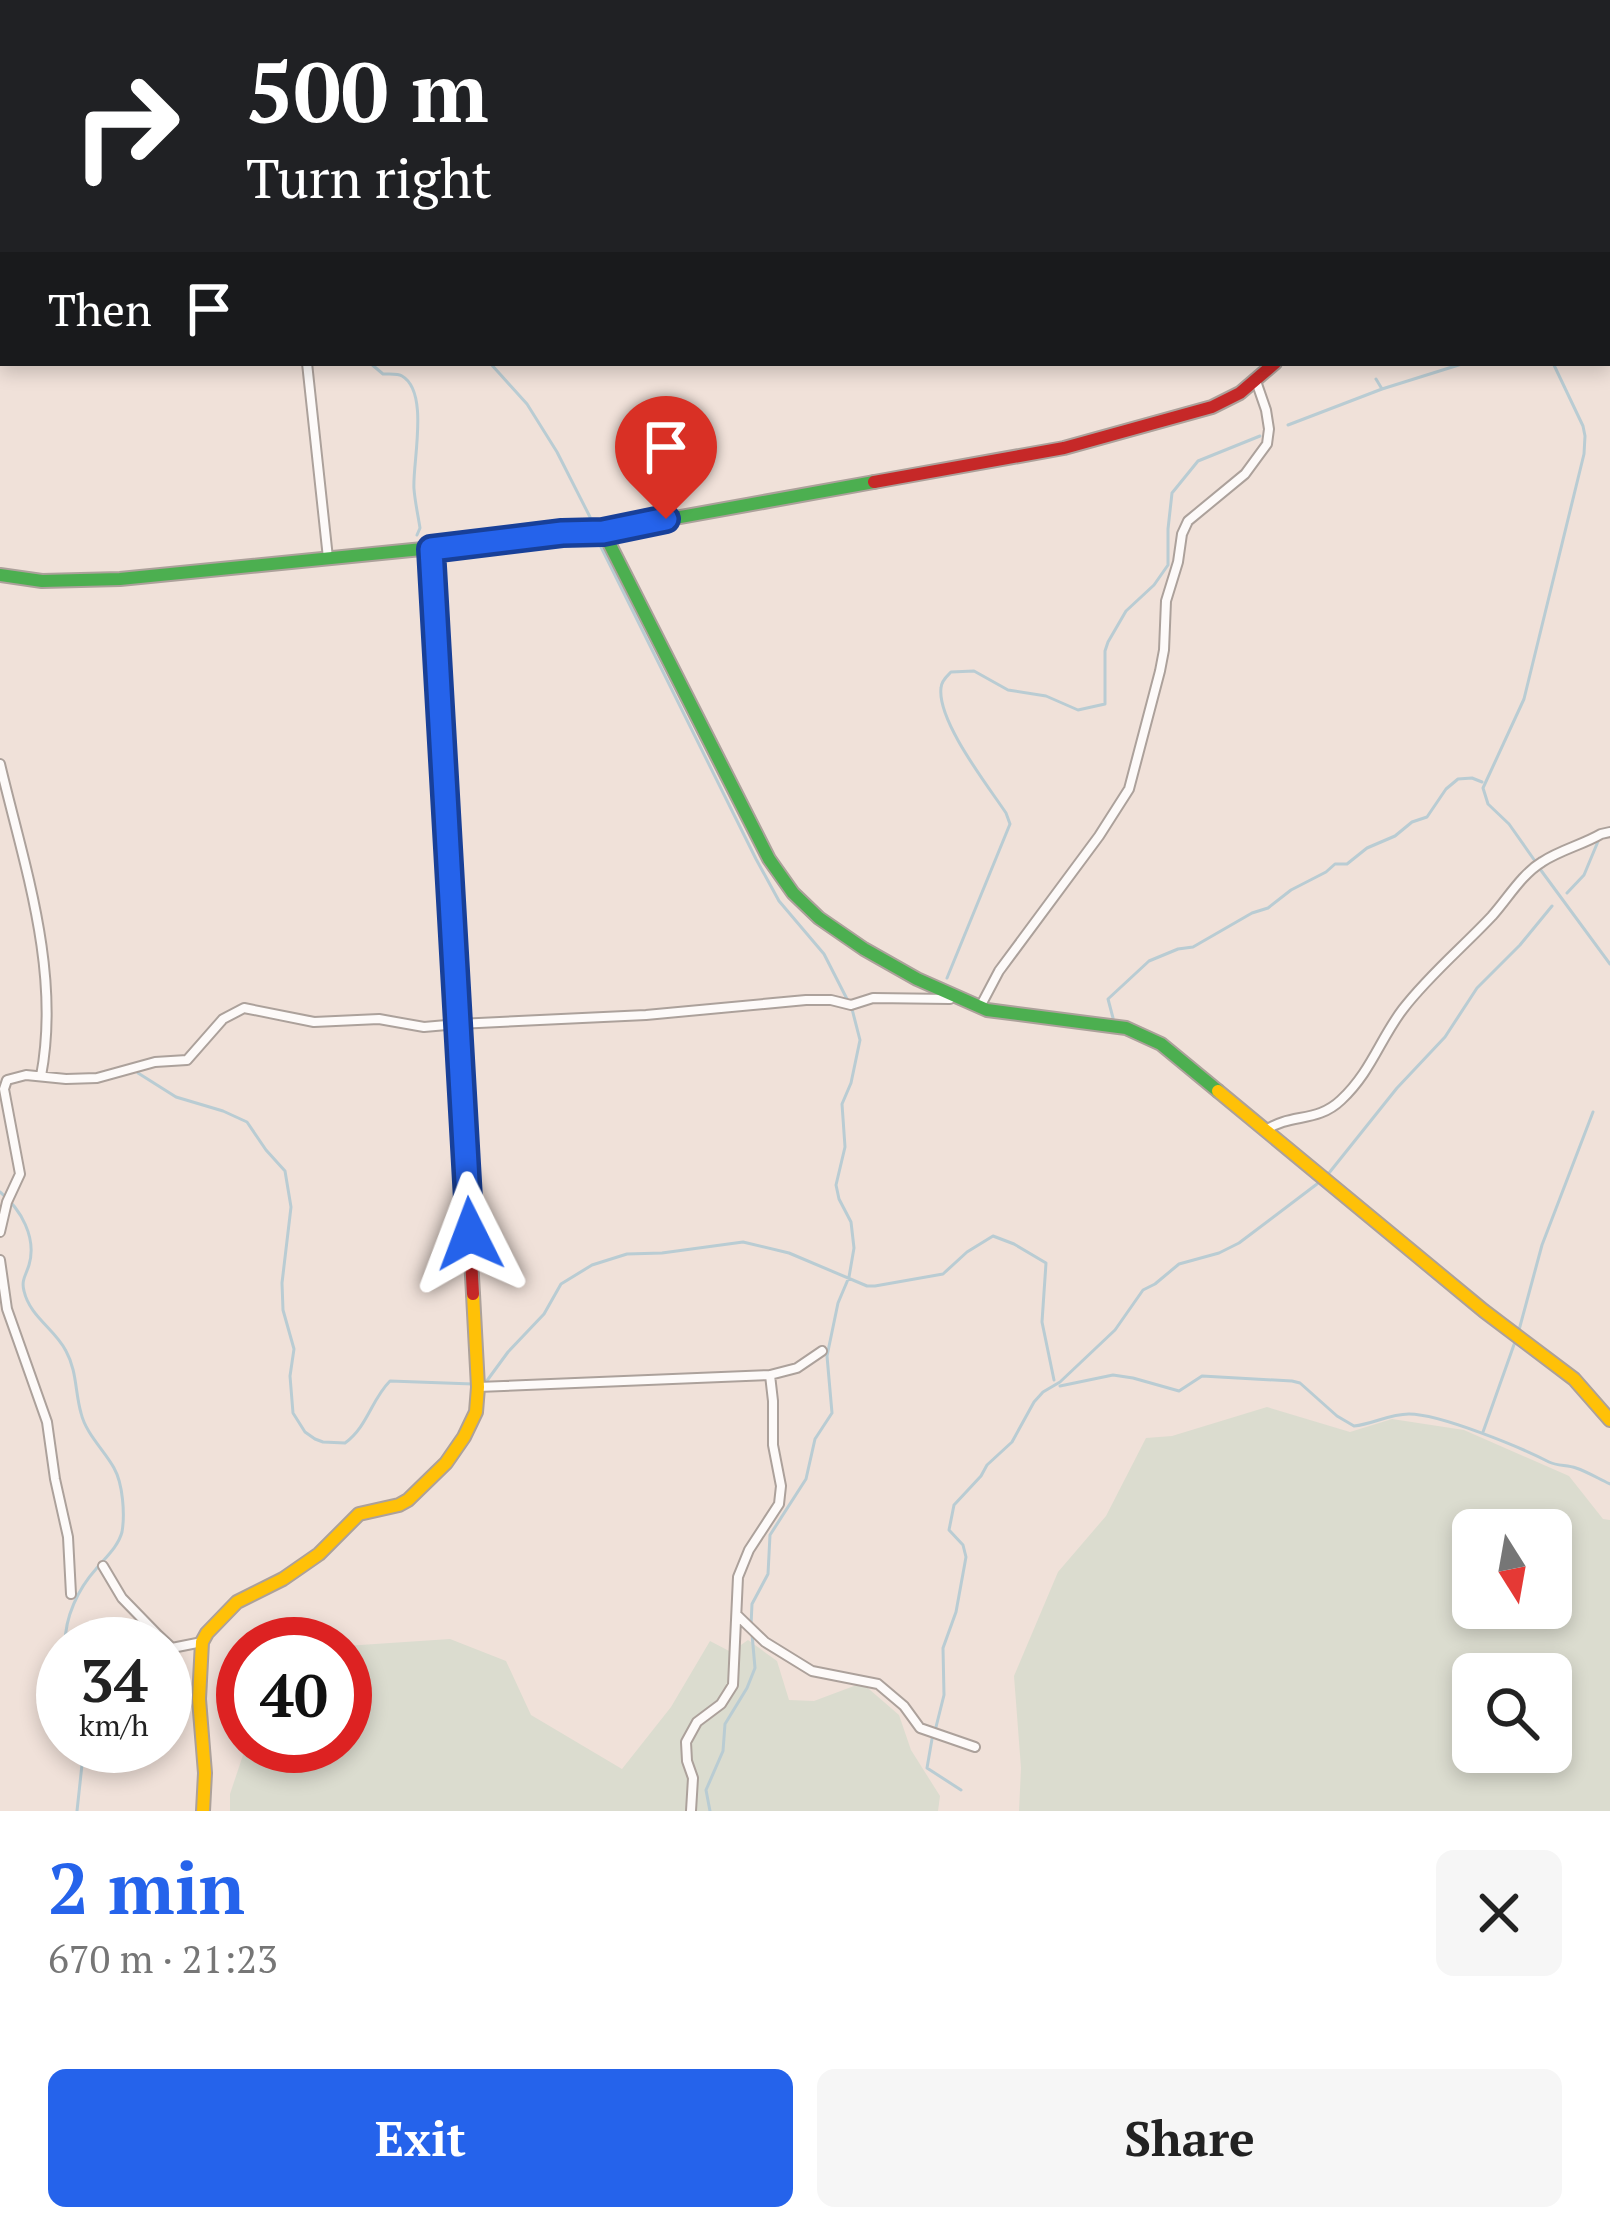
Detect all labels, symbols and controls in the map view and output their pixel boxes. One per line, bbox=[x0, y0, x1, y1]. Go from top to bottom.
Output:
text: 500 m bbox=[246, 35, 489, 146]
icon: right bbox=[48, 48, 204, 204]
text: Turn right bbox=[246, 142, 492, 213]
icon: arrive bbox=[176, 276, 242, 342]
text: Then bbox=[48, 279, 152, 339]
pin bbox=[615, 396, 717, 519]
icon: arrive bbox=[633, 414, 699, 480]
position arrow bbox=[407, 1171, 533, 1297]
north arrow bbox=[1452, 1509, 1572, 1629]
map controls bbox=[1452, 1509, 1572, 1773]
speed limit sign: 40 bbox=[216, 1617, 372, 1773]
text: 34 bbox=[80, 1640, 148, 1719]
button: search bbox=[1452, 1653, 1572, 1773]
text: km/h bbox=[79, 1705, 149, 1745]
text: 2 min bbox=[48, 1839, 245, 1935]
button: close bbox=[1436, 1850, 1562, 1976]
text: 670 m · 21:23 bbox=[48, 1932, 278, 1984]
button: Exit bbox=[48, 2069, 793, 2207]
button: Share bbox=[817, 2069, 1562, 2207]

